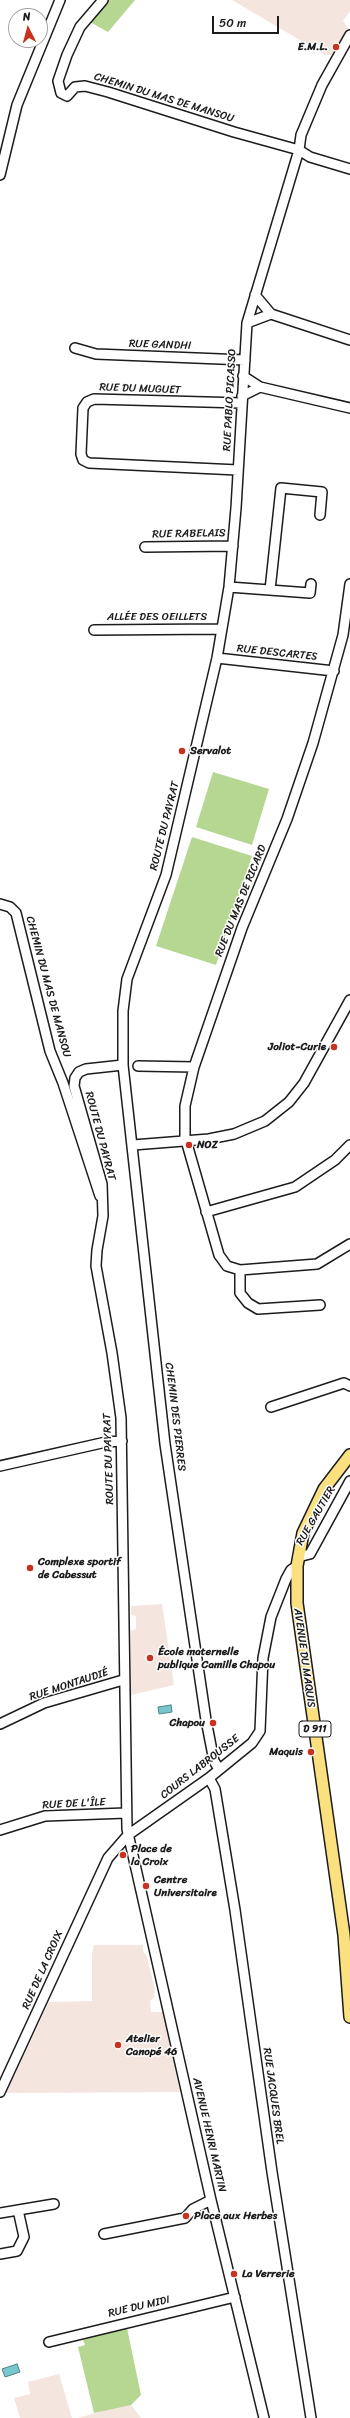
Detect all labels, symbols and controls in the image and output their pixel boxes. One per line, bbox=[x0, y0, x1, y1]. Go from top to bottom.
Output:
text: N bbox=[22, 7, 32, 26]
north arrow bbox=[8, 8, 48, 48]
scale bar bbox=[214, 8, 281, 34]
text: 50 m bbox=[219, 12, 246, 34]
place label: E.M.L. bbox=[298, 40, 328, 54]
marker: E.M.L. bbox=[331, 42, 341, 52]
street label: CHEMIN DU MAS DE MANSOU bbox=[92, 70, 236, 126]
street label: RUE GANDHI bbox=[129, 337, 191, 353]
street label: RUE PABLO PICASSO bbox=[221, 348, 239, 452]
street label: RUE DU MUGUET bbox=[99, 381, 181, 397]
street label: RUE RABELAIS bbox=[152, 527, 226, 541]
street label: ALLÉE DES OEILLETS bbox=[107, 610, 207, 624]
street label: RUE DESCARTES bbox=[236, 642, 318, 664]
place label: Servalot bbox=[190, 744, 231, 758]
marker: Servalot bbox=[177, 746, 187, 756]
street label: ROUTE DU PAYRAT bbox=[148, 780, 182, 872]
street label: RUE DU MAS DE RICARD bbox=[213, 843, 269, 959]
street label: CHEMIN DU MAS DE MANSOU bbox=[23, 915, 73, 1059]
place label: Joliot-Curie bbox=[268, 1040, 326, 1054]
marker: Joliot-Curie bbox=[329, 1042, 339, 1052]
street label: ROUTE DU PAYRAT bbox=[82, 1090, 118, 1182]
place label: NOZ bbox=[197, 1138, 218, 1152]
marker: NOZ bbox=[184, 1140, 194, 1150]
street label: CHEMIN DES PIERRES bbox=[162, 1362, 188, 1472]
street label: ROUTE DU PAYRAT bbox=[101, 1413, 117, 1505]
street label: RUE GAUTIER bbox=[294, 1484, 338, 1548]
place label: Complexe sportif de Cabessut bbox=[38, 1555, 121, 1581]
marker: Complexe sportif de Cabessut bbox=[25, 1563, 35, 1573]
street label: AVENUE DU MAQUIS bbox=[291, 1608, 317, 1708]
place label: École maternelle publique Camille Chapou bbox=[158, 1645, 275, 1671]
marker: École maternelle publique Camille Chapou bbox=[145, 1653, 155, 1663]
street label: RUE MONTAUDIÉ bbox=[28, 1666, 110, 1704]
place label: Chapou bbox=[170, 1716, 205, 1730]
marker: Chapou bbox=[208, 1718, 218, 1728]
road number: D 911 bbox=[299, 1721, 331, 1737]
street label: COURS LABROUSSE bbox=[158, 1732, 242, 1802]
place label: Maquis bbox=[269, 1745, 303, 1759]
marker: Maquis bbox=[306, 1747, 316, 1757]
street label: RUE DE L'ÎLE bbox=[42, 1796, 106, 1812]
place label: Place de la Croix bbox=[131, 1842, 172, 1868]
marker: Place de la Croix bbox=[118, 1850, 128, 1860]
place label: Centre Universitaire bbox=[154, 1873, 217, 1899]
marker: Centre Universitaire bbox=[141, 1881, 151, 1891]
street label: RUE DE LA CROIX bbox=[20, 1929, 66, 2011]
place label: Atelier Canopé 46 bbox=[126, 2032, 177, 2058]
marker: Atelier Canopé 46 bbox=[113, 2040, 123, 2050]
street label: RUE JACQUES BREL bbox=[260, 2047, 286, 2145]
street label: AVENUE HENRI MARTIN bbox=[189, 2076, 229, 2194]
place label: Place aux Herbes bbox=[194, 2209, 277, 2223]
marker: Place aux Herbes bbox=[181, 2211, 191, 2221]
place label: La Verrerie bbox=[242, 2267, 295, 2281]
marker: La Verrerie bbox=[229, 2269, 239, 2279]
street label: RUE DU MIDI bbox=[107, 2293, 171, 2321]

